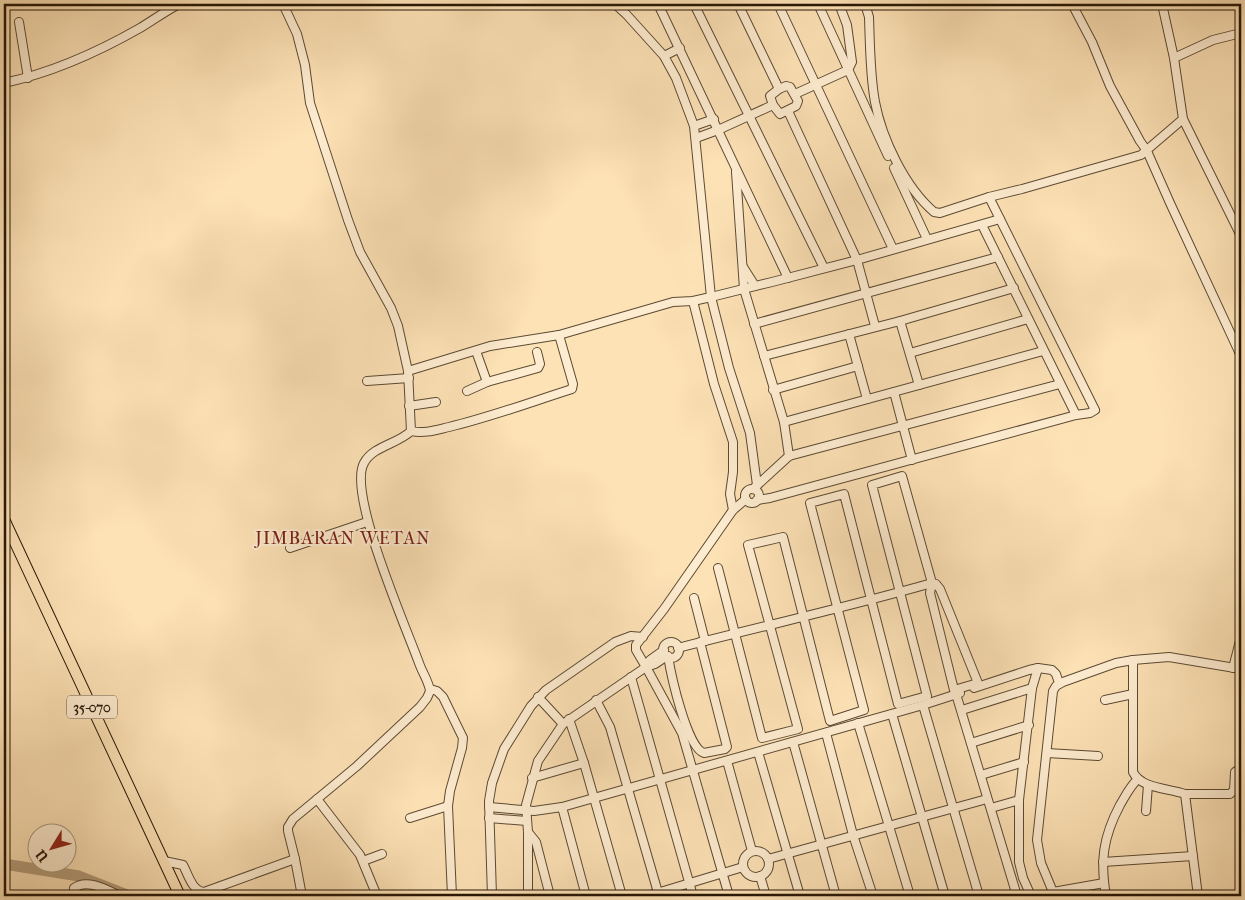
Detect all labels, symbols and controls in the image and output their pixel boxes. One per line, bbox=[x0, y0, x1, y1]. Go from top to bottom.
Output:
district label: JIMBARAN WETAN bbox=[253, 528, 431, 549]
road number: 35-070 bbox=[67, 696, 117, 719]
north arrow bbox=[28, 822, 78, 872]
text: U bbox=[32, 846, 53, 866]

